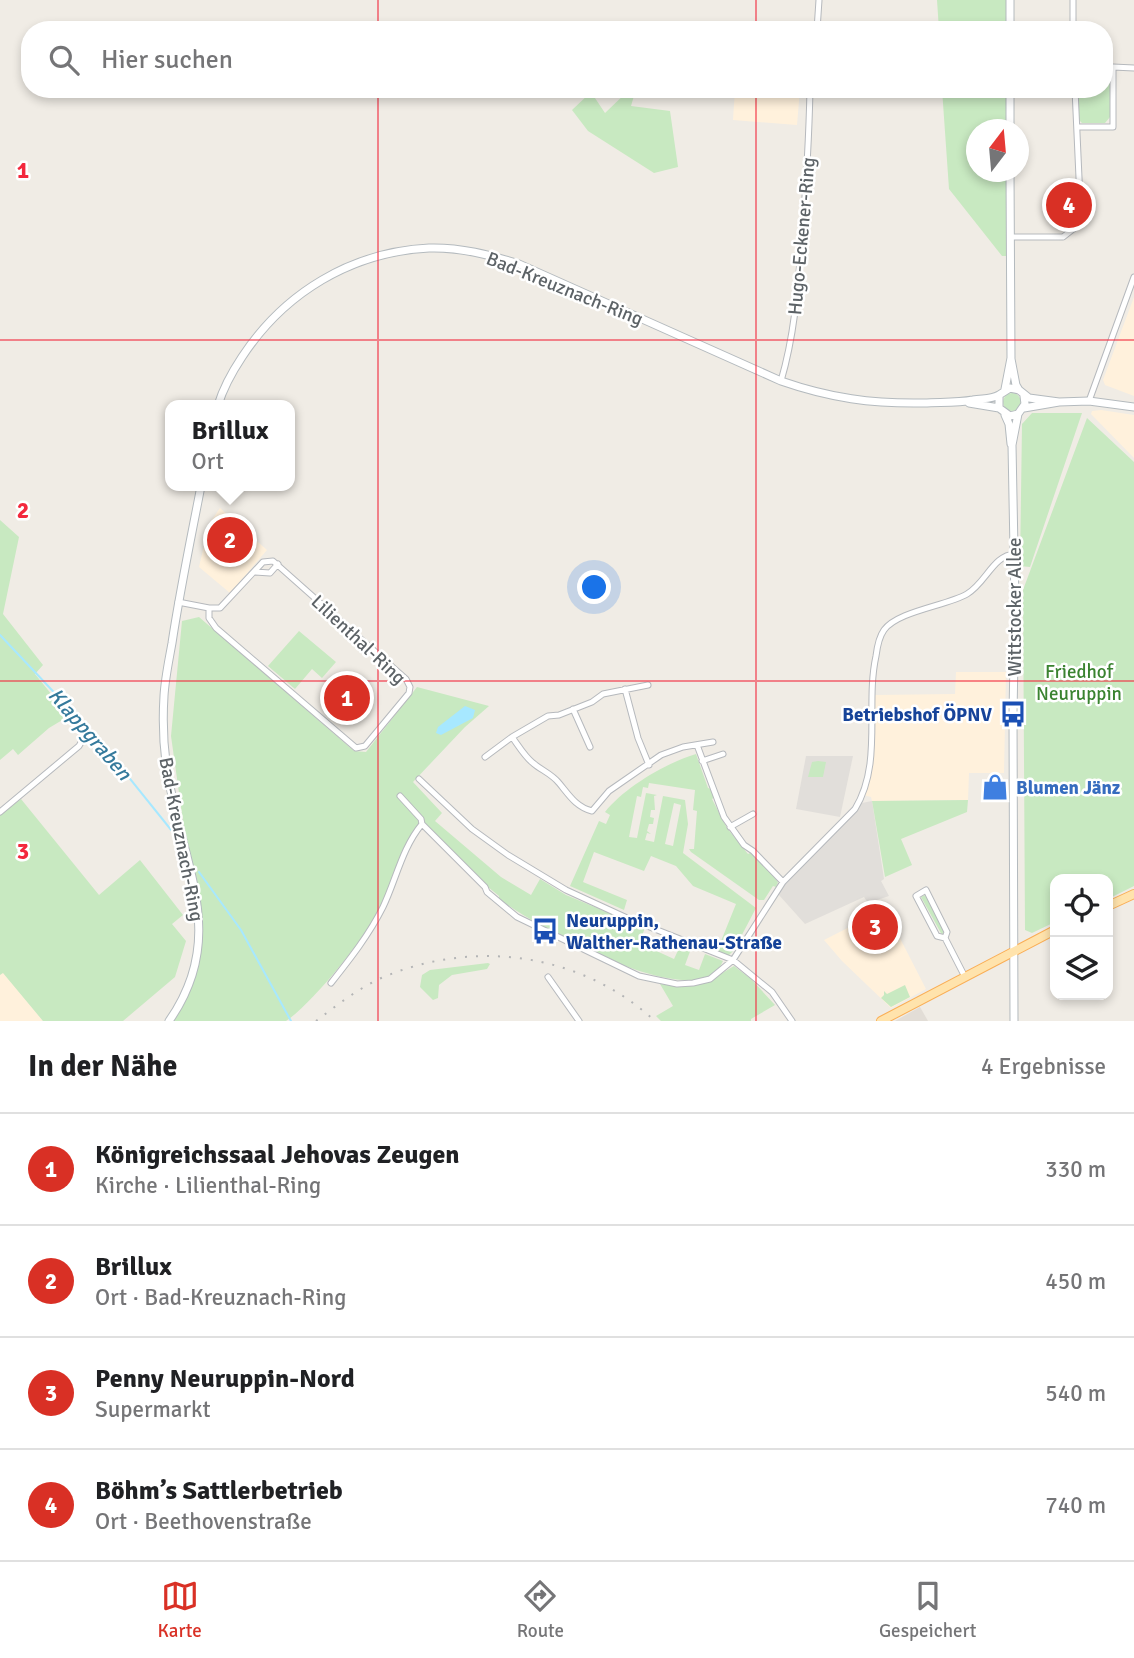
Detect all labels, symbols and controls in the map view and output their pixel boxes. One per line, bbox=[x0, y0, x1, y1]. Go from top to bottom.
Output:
search box bbox=[21, 21, 1113, 98]
icon: search bbox=[45, 41, 83, 79]
text: Hier suchen bbox=[101, 44, 233, 76]
north arrow bbox=[966, 119, 1029, 182]
text: 1 bbox=[17, 156, 29, 185]
street label: Hugo-Eckener-Ring bbox=[783, 156, 821, 316]
pin: 4 bbox=[1046, 179, 1092, 231]
street label: Bad-Kreuznach-Ring bbox=[483, 247, 647, 331]
popup bbox=[165, 400, 295, 491]
text: Brillux bbox=[192, 415, 268, 447]
text: Ort bbox=[192, 447, 224, 476]
text: 2 bbox=[17, 496, 29, 525]
pin: 2 bbox=[207, 514, 253, 566]
street label: Wittstocker Allee bbox=[1003, 537, 1027, 677]
your location bbox=[577, 570, 611, 604]
street label: Lilienthal-Ring bbox=[306, 590, 411, 690]
park label: Friedhof Neuruppin bbox=[1036, 660, 1122, 706]
pin: 1 bbox=[324, 672, 370, 724]
water label: Klappgraben bbox=[43, 682, 138, 786]
bus stop icon: Betriebshof ÖPNV bbox=[998, 699, 1028, 729]
place label: Betriebshof ÖPNV bbox=[842, 703, 992, 727]
street label: Bad-Kreuznach-Ring bbox=[153, 755, 209, 923]
shop icon: Blumen Jänz bbox=[980, 772, 1010, 802]
place label: Blumen Jänz bbox=[1016, 776, 1121, 800]
text: 3 bbox=[17, 837, 29, 866]
map controls bbox=[1050, 874, 1113, 1000]
button: locate bbox=[1050, 874, 1113, 937]
pin: 3 bbox=[852, 901, 898, 953]
place label: Neuruppin, Walther-Rathenau-Straße bbox=[566, 909, 782, 955]
bus stop icon: Neuruppin, Walther-Rathenau-Straße bbox=[530, 916, 560, 946]
button: layers bbox=[1050, 937, 1113, 1000]
text: In der Nähe bbox=[28, 1048, 177, 1085]
text: 4 Ergebnisse bbox=[981, 1052, 1106, 1081]
text: Königreichssaal Jehovas Zeugen bbox=[95, 1139, 460, 1171]
text: 1 bbox=[45, 1155, 57, 1184]
text: 330 m bbox=[1045, 1155, 1106, 1184]
text: Kirche · Lilienthal-Ring bbox=[95, 1171, 321, 1200]
text: Brillux bbox=[95, 1251, 172, 1283]
text: 2 bbox=[45, 1267, 57, 1296]
text: 450 m bbox=[1045, 1267, 1106, 1296]
text: Ort · Bad-Kreuznach-Ring bbox=[95, 1283, 346, 1312]
text: Penny Neuruppin-Nord bbox=[95, 1363, 355, 1395]
text: 3 bbox=[45, 1379, 57, 1408]
text: 540 m bbox=[1045, 1379, 1106, 1408]
text: Supermarkt bbox=[95, 1395, 211, 1424]
text: Böhm’s Sattlerbetrieb bbox=[95, 1475, 343, 1507]
text: 4 bbox=[45, 1491, 57, 1520]
text: 740 m bbox=[1045, 1491, 1106, 1520]
text: Ort · Beethovenstraße bbox=[95, 1507, 312, 1536]
tab: Karte bbox=[157, 1577, 202, 1643]
tab: Route bbox=[517, 1577, 564, 1643]
tab: Gespeichert bbox=[879, 1577, 977, 1643]

